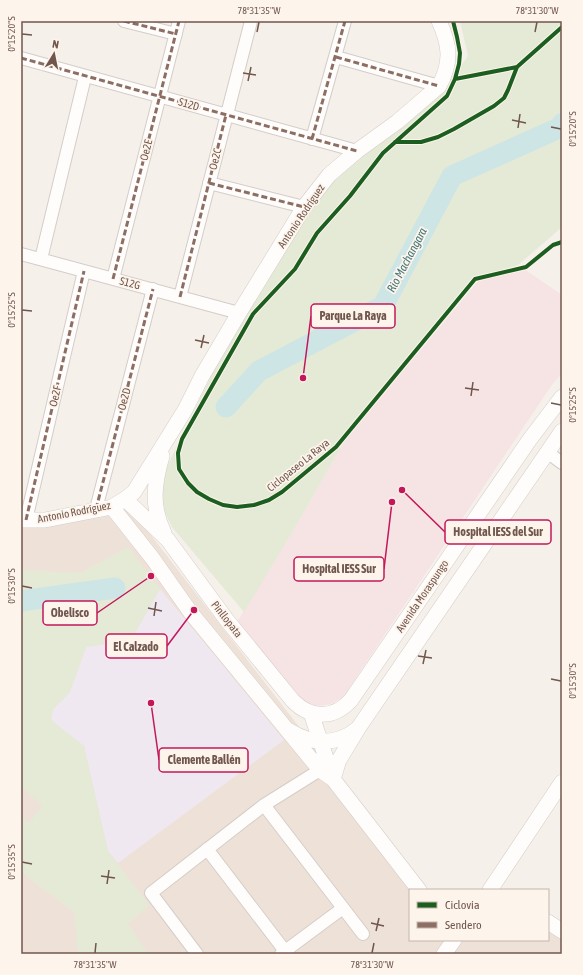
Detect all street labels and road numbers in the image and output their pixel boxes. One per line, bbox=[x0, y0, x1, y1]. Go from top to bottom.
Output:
street label: S12D bbox=[177, 95, 201, 113]
street label: Oe2E bbox=[138, 138, 154, 162]
street label: Oe2C bbox=[207, 147, 223, 171]
street label: Antonio Rodríguez bbox=[275, 182, 327, 250]
street label: S12G bbox=[118, 275, 142, 292]
street label: Oe2F bbox=[47, 384, 63, 408]
street label: Oe2D bbox=[115, 386, 133, 412]
street label: Ciclopaseo La Raya bbox=[265, 436, 331, 494]
street label: Antonio Rodríguez bbox=[36, 499, 112, 525]
street label: Avenida Moraspungo bbox=[393, 558, 451, 634]
street label: Pinllopata bbox=[209, 599, 245, 639]

